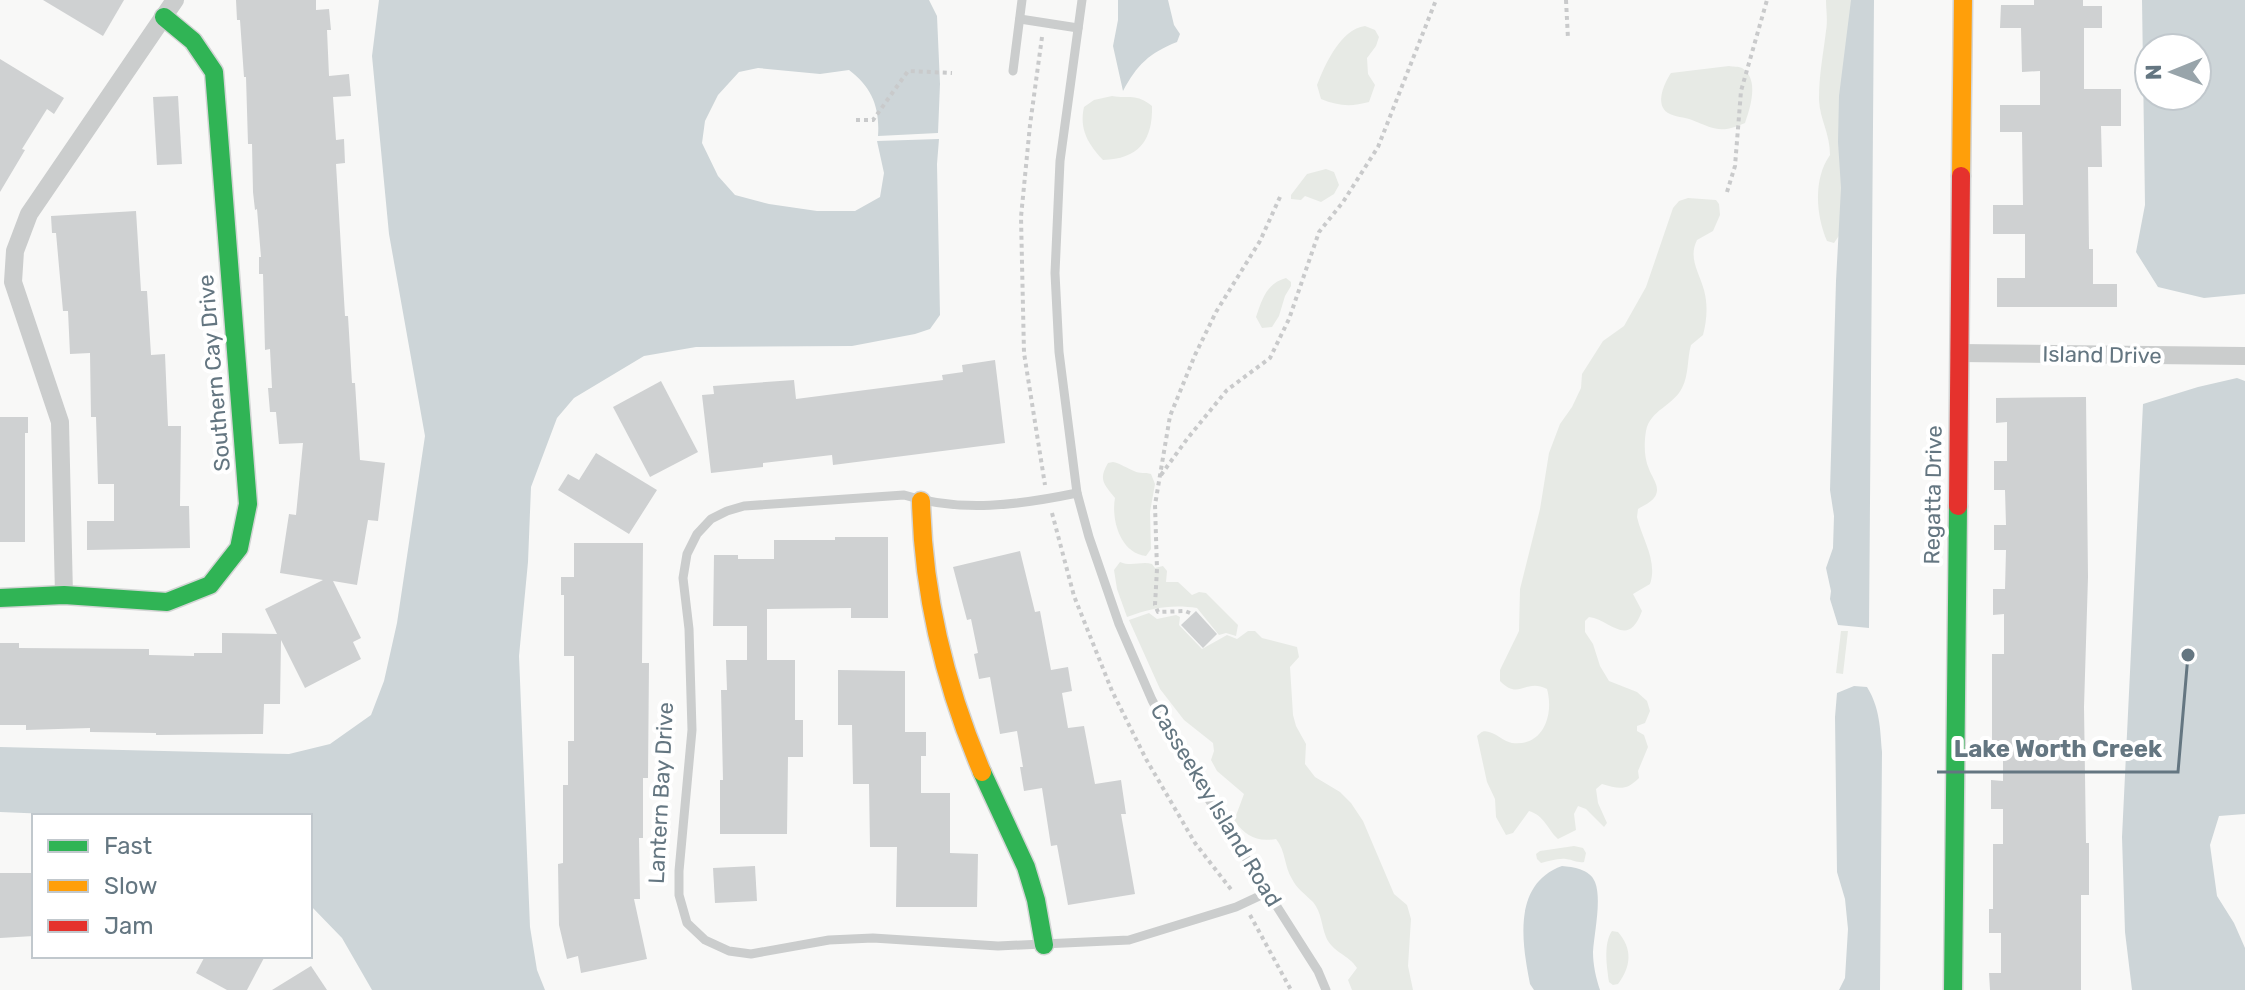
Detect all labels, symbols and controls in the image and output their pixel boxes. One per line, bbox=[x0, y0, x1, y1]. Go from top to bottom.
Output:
north arrow bbox=[2133, 32, 2213, 112]
text: N bbox=[2140, 64, 2167, 80]
street label: Southern Cay Drive bbox=[192, 273, 236, 473]
street label: Island Drive bbox=[2042, 340, 2162, 370]
street label: Regatta Drive bbox=[1918, 425, 1948, 565]
street label: Casseekey Island Road bbox=[1145, 699, 1287, 911]
street label: Lantern Bay Drive bbox=[643, 701, 679, 885]
callout: Lake Worth Creek bbox=[1937, 724, 2178, 772]
text: Lake Worth Creek bbox=[1954, 735, 2162, 763]
legend bbox=[32, 814, 312, 958]
text: Fast bbox=[104, 832, 152, 860]
text: Slow bbox=[104, 872, 157, 900]
text: Jam bbox=[104, 912, 154, 940]

